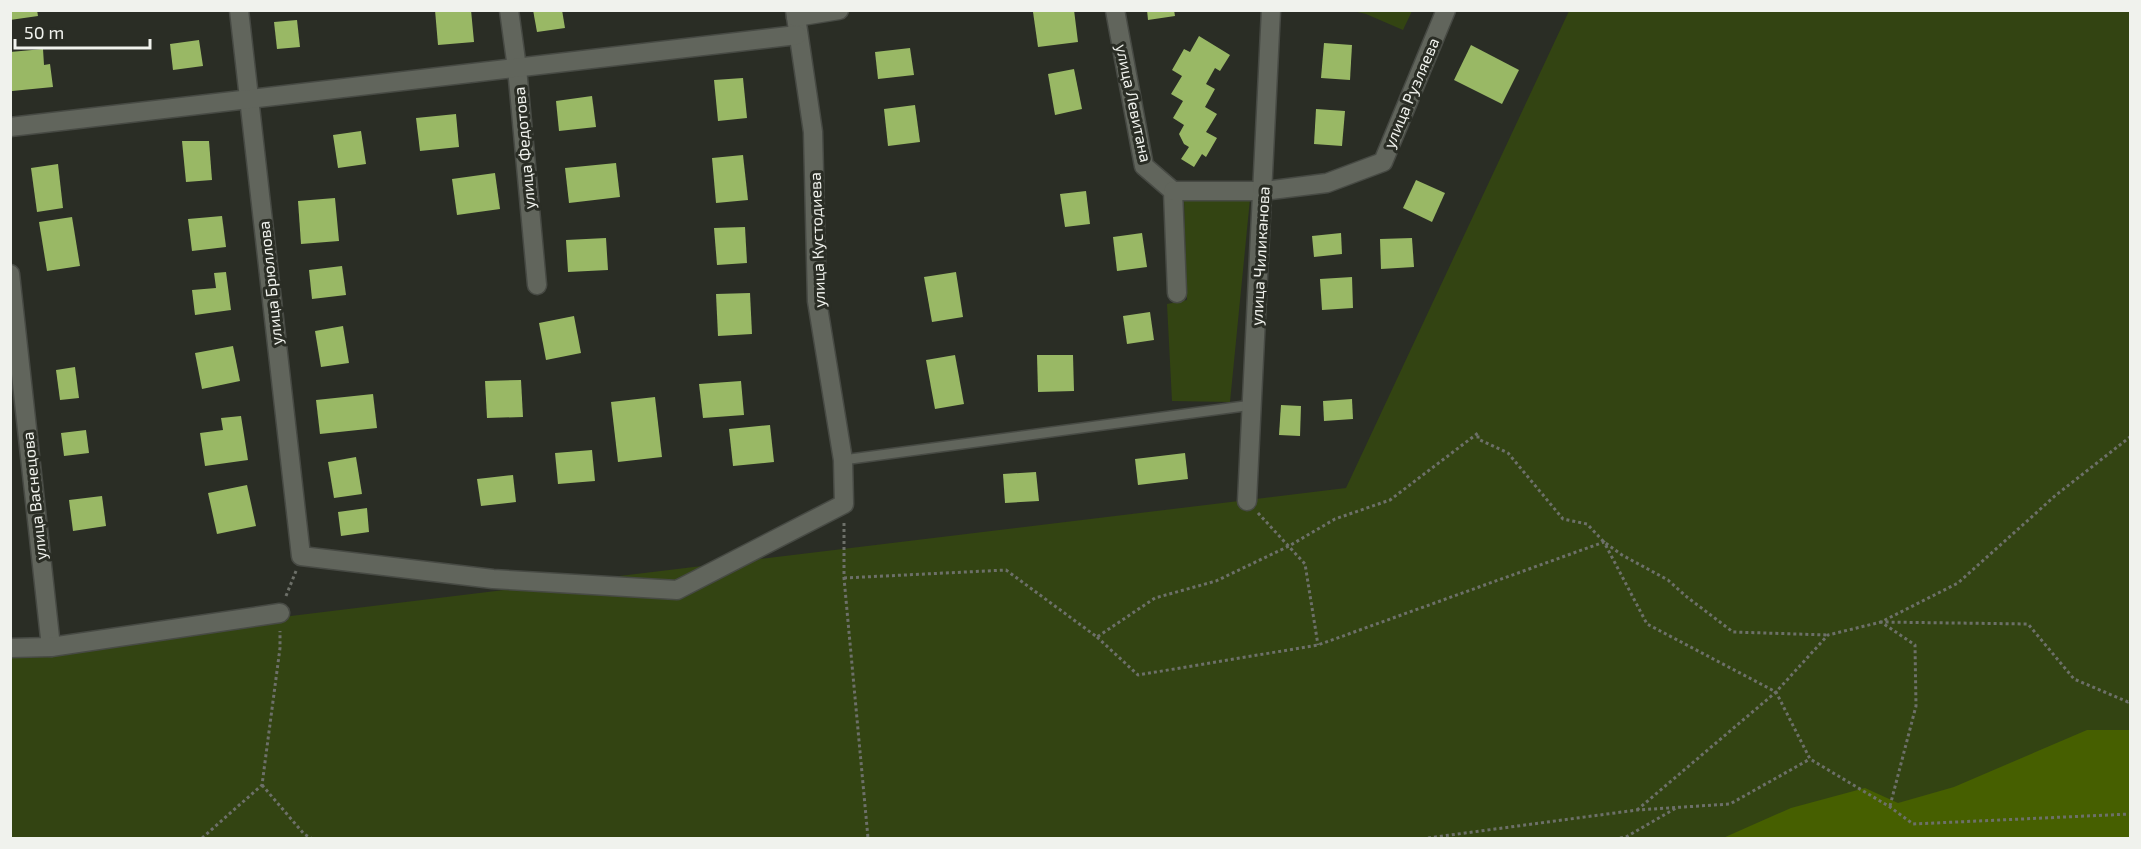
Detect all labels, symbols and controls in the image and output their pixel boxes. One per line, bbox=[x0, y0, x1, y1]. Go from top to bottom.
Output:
scale bar bbox=[15, 12, 150, 50]
text: 50 m bbox=[24, 21, 64, 43]
street label: улица Рузляева bbox=[1379, 35, 1443, 151]
street label: улица Левитана bbox=[1112, 42, 1156, 164]
street label: улица Федотова bbox=[509, 86, 539, 210]
street label: улица Кустодиева bbox=[805, 172, 829, 308]
street label: улица Чиликанова bbox=[1246, 186, 1274, 326]
street label: улица Брюллова bbox=[254, 220, 286, 346]
street label: улица Васнецова bbox=[17, 431, 51, 561]

